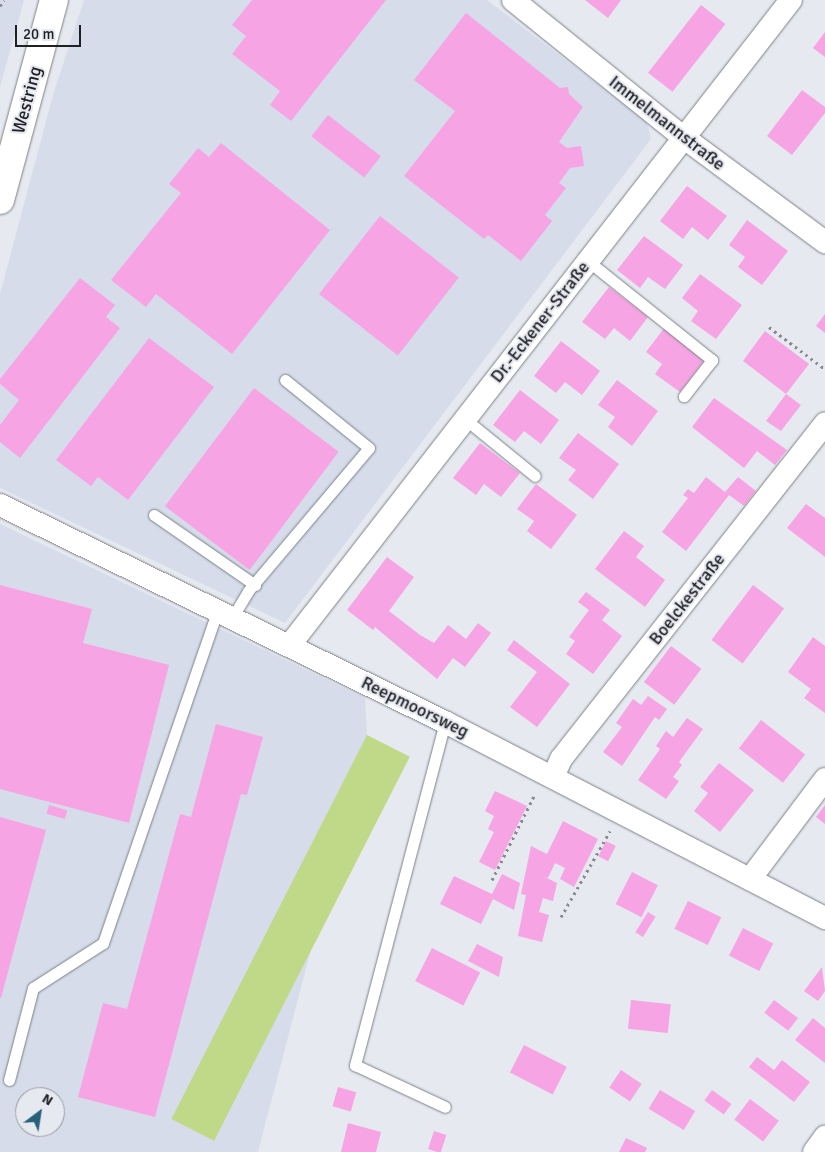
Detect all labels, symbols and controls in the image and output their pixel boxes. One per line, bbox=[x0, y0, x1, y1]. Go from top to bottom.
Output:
scale bar bbox=[18, 15, 84, 47]
text: 20 m bbox=[23, 25, 54, 43]
street label: Westring bbox=[8, 64, 46, 136]
street label: Immelmannstraße bbox=[605, 71, 729, 175]
street label: Dr.-Eckener-Straße bbox=[486, 257, 594, 387]
street label: Boelckestraße bbox=[644, 549, 730, 649]
street label: Reepmoorsweg bbox=[358, 672, 472, 742]
north arrow bbox=[15, 1087, 65, 1137]
text: N bbox=[39, 1090, 56, 1109]

